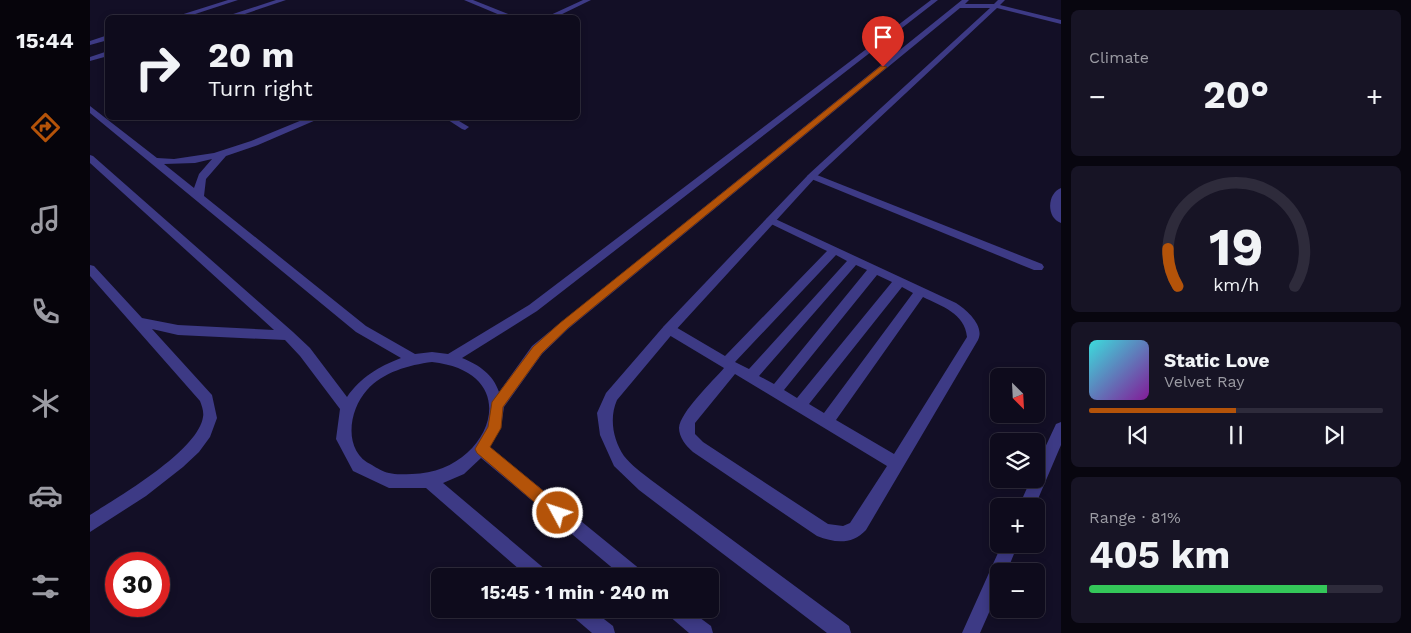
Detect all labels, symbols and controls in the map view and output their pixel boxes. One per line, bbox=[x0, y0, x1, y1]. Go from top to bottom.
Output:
pin bbox=[862, 16, 904, 67]
icon: arrive bbox=[869, 23, 897, 51]
text: 15:44 bbox=[16, 28, 74, 53]
text: 20 m bbox=[208, 34, 294, 76]
icon: right bbox=[125, 35, 190, 100]
text: Climate bbox=[1089, 48, 1149, 67]
text: 20° bbox=[1203, 73, 1269, 117]
text: Turn right bbox=[208, 76, 313, 101]
text: − bbox=[1089, 80, 1106, 113]
text: + bbox=[1366, 80, 1383, 113]
icon: directions bbox=[28, 110, 63, 145]
icon: music bbox=[28, 202, 63, 237]
text: 19 bbox=[1209, 217, 1263, 278]
text: km/h bbox=[1213, 274, 1259, 295]
icon: phone bbox=[28, 294, 63, 329]
text: Static Love bbox=[1164, 349, 1269, 372]
north arrow bbox=[990, 368, 1045, 422]
map controls bbox=[990, 368, 1045, 618]
text: Velvet Ray bbox=[1164, 372, 1244, 391]
icon: climate bbox=[28, 386, 63, 421]
icon: previous bbox=[1124, 421, 1152, 449]
icon: pause bbox=[1222, 421, 1250, 449]
icon: next bbox=[1320, 421, 1348, 449]
button: layers bbox=[990, 433, 1045, 488]
icon: car bbox=[28, 478, 63, 513]
position arrow bbox=[531, 486, 583, 538]
button: + bbox=[990, 498, 1045, 553]
text: Range · 81% bbox=[1089, 508, 1181, 527]
text: 405 km bbox=[1089, 533, 1230, 577]
speed limit sign: 30 bbox=[105, 552, 170, 617]
button: − bbox=[990, 563, 1045, 618]
icon: filters bbox=[28, 569, 63, 604]
text: 15:45 · 1 min · 240 m bbox=[481, 581, 669, 604]

